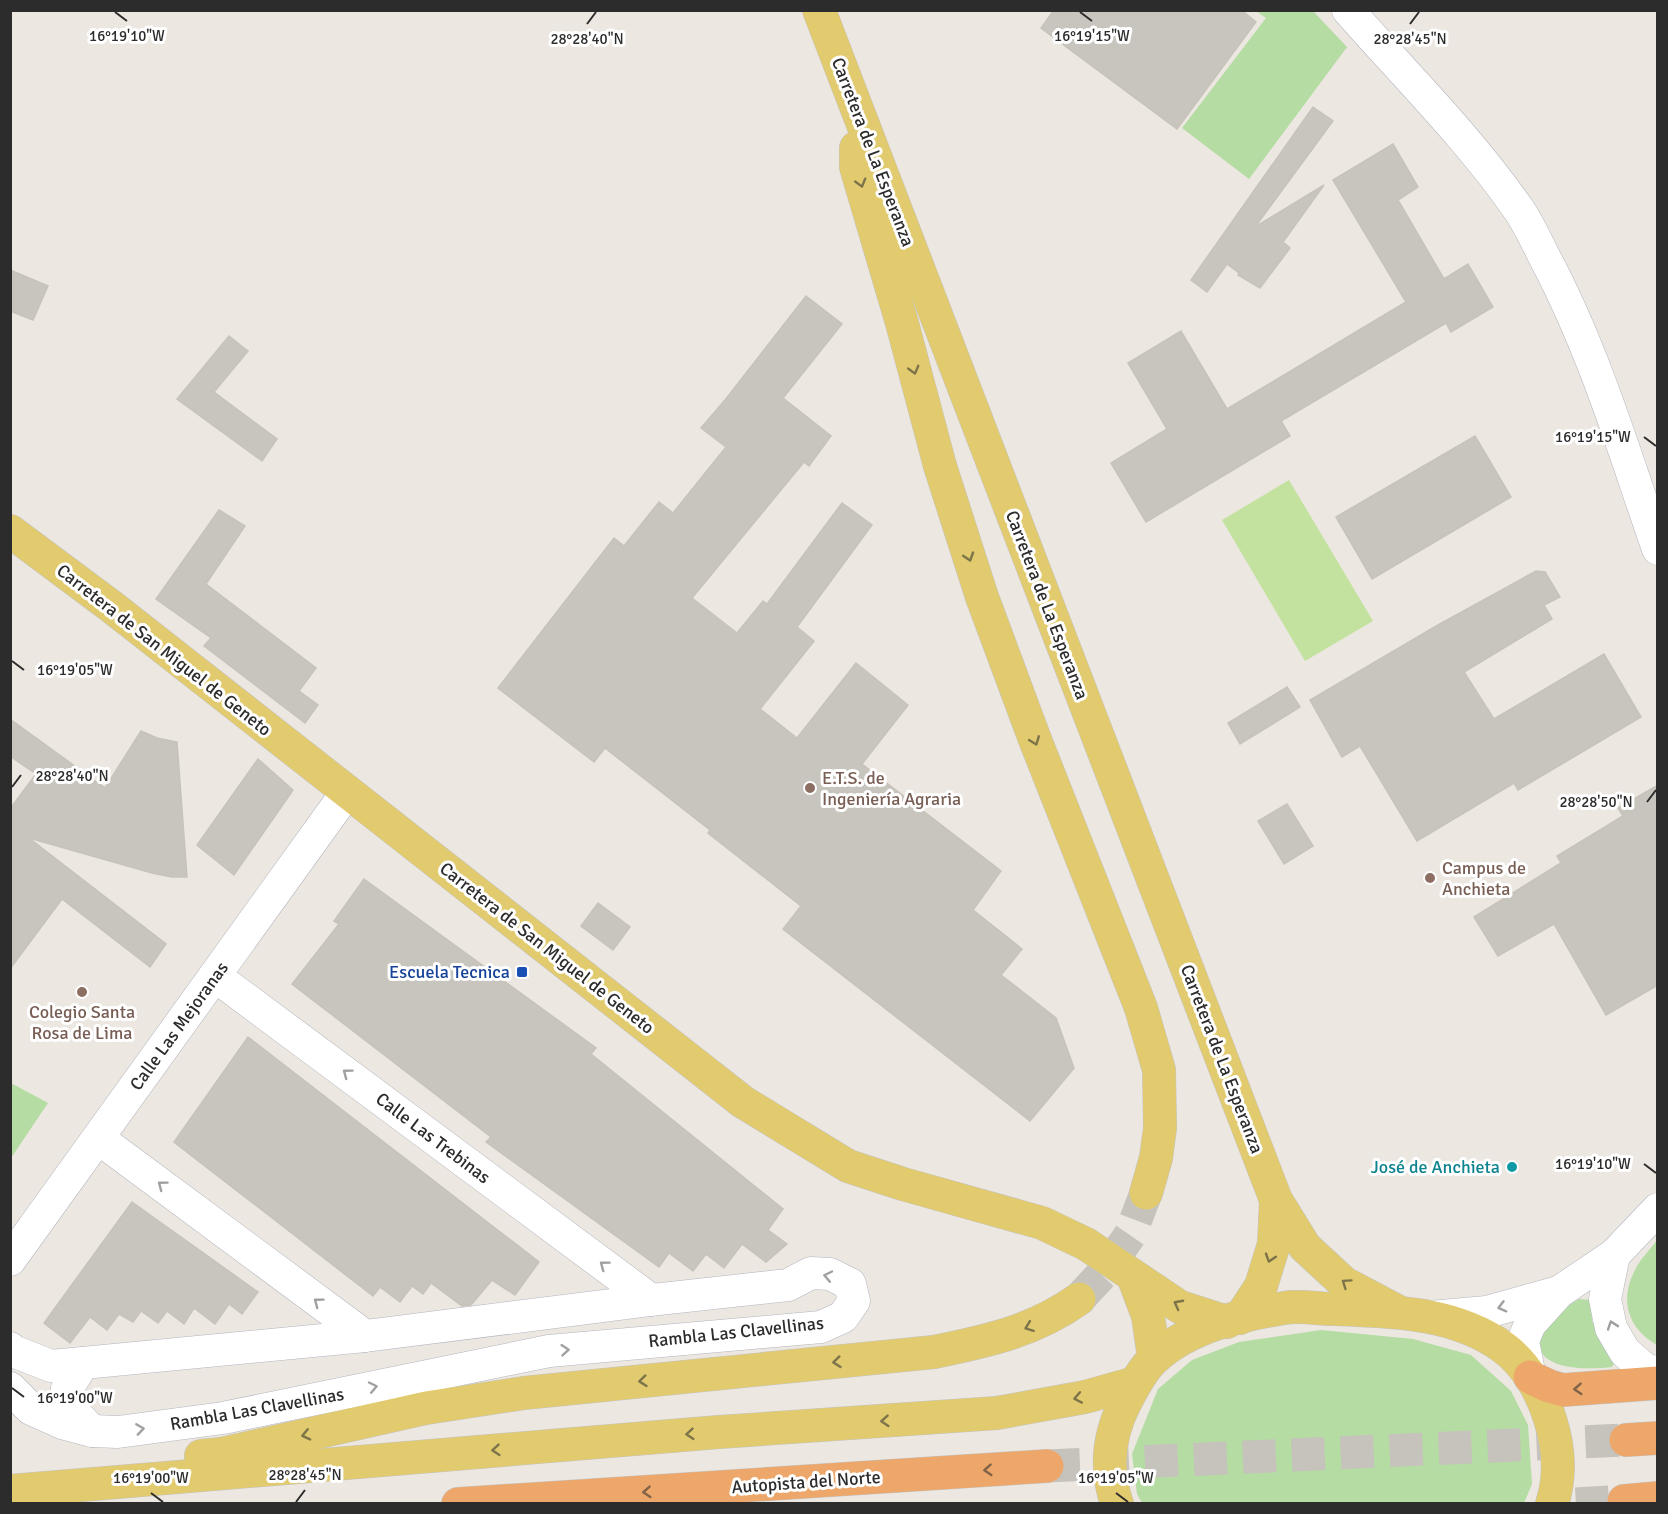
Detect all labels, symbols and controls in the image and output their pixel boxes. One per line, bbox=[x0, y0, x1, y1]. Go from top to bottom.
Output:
text: 16°19'10"W bbox=[89, 27, 165, 45]
text: 16°19'15"W bbox=[1054, 27, 1130, 45]
text: 28°28'40"N bbox=[550, 30, 624, 48]
text: 28°28'45"N bbox=[1373, 30, 1447, 48]
street label: Carretera de La Esperanza bbox=[827, 54, 919, 250]
one-way arrow bbox=[854, 177, 866, 187]
one-way arrow bbox=[907, 365, 920, 375]
text: 16°19'15"W bbox=[1555, 428, 1631, 446]
street label: Carretera de La Esperanza bbox=[1001, 507, 1093, 703]
one-way arrow bbox=[962, 551, 975, 562]
street label: Carretera de San Miguel de Geneto bbox=[52, 559, 276, 741]
text: 16°19'05"W bbox=[37, 661, 113, 679]
one-way arrow bbox=[1028, 734, 1040, 745]
text: 28°28'40"N bbox=[35, 767, 109, 785]
place label: E.T.S. de Ingeniería Agraria bbox=[822, 767, 961, 810]
marker: E.T.S. de Ingeniería Agraria bbox=[803, 781, 817, 795]
text: 28°28'50"N bbox=[1559, 793, 1633, 811]
street label: Carretera de San Miguel de Geneto bbox=[435, 857, 659, 1039]
place label: Campus de Anchieta bbox=[1442, 857, 1526, 900]
marker: Campus de Anchieta bbox=[1423, 871, 1437, 885]
street label: Calle Las Mejoranas bbox=[125, 957, 233, 1095]
place label: Escuela Tecnica bbox=[389, 961, 510, 983]
street label: Carretera de La Esperanza bbox=[1176, 961, 1268, 1157]
marker: Escuela Tecnica bbox=[515, 965, 529, 979]
marker: Colegio Santa Rosa de Lima bbox=[75, 985, 89, 999]
place label: Colegio Santa Rosa de Lima bbox=[29, 1001, 135, 1044]
one-way arrow bbox=[342, 1070, 353, 1081]
street label: Calle Las Trebinas bbox=[371, 1088, 495, 1188]
text: 16°19'10"W bbox=[1555, 1155, 1631, 1173]
place label: José de Anchieta bbox=[1371, 1156, 1500, 1178]
marker: José de Anchieta bbox=[1505, 1160, 1519, 1174]
one-way arrow bbox=[157, 1182, 168, 1193]
one-way arrow bbox=[1265, 1252, 1277, 1263]
one-way arrow bbox=[600, 1261, 611, 1272]
one-way arrow bbox=[823, 1270, 833, 1283]
one-way arrow bbox=[1341, 1279, 1352, 1290]
one-way arrow bbox=[314, 1298, 325, 1309]
one-way arrow bbox=[1173, 1300, 1184, 1311]
one-way arrow bbox=[1497, 1300, 1507, 1313]
street label: Rambla Las Clavellinas bbox=[647, 1312, 825, 1352]
one-way arrow bbox=[1024, 1320, 1035, 1332]
one-way arrow bbox=[1606, 1320, 1619, 1331]
one-way arrow bbox=[560, 1344, 569, 1357]
one-way arrow bbox=[833, 1355, 842, 1368]
one-way arrow bbox=[639, 1374, 648, 1387]
one-way arrow bbox=[368, 1381, 378, 1394]
one-way arrow bbox=[1574, 1382, 1583, 1395]
street label: Rambla Las Clavellinas bbox=[168, 1383, 346, 1435]
text: 16°19'00"W bbox=[37, 1389, 113, 1407]
one-way arrow bbox=[1074, 1391, 1084, 1404]
one-way arrow bbox=[880, 1414, 889, 1427]
one-way arrow bbox=[136, 1423, 145, 1435]
one-way arrow bbox=[301, 1427, 311, 1440]
one-way arrow bbox=[686, 1427, 695, 1440]
one-way arrow bbox=[491, 1444, 500, 1457]
one-way arrow bbox=[984, 1463, 993, 1476]
text: 28°28'45"N bbox=[268, 1466, 342, 1484]
street label: Autopista del Norte bbox=[731, 1466, 881, 1498]
text: 16°19'00"W bbox=[113, 1469, 189, 1487]
text: 16°19'05"W bbox=[1078, 1469, 1154, 1487]
one-way arrow bbox=[643, 1485, 652, 1498]

